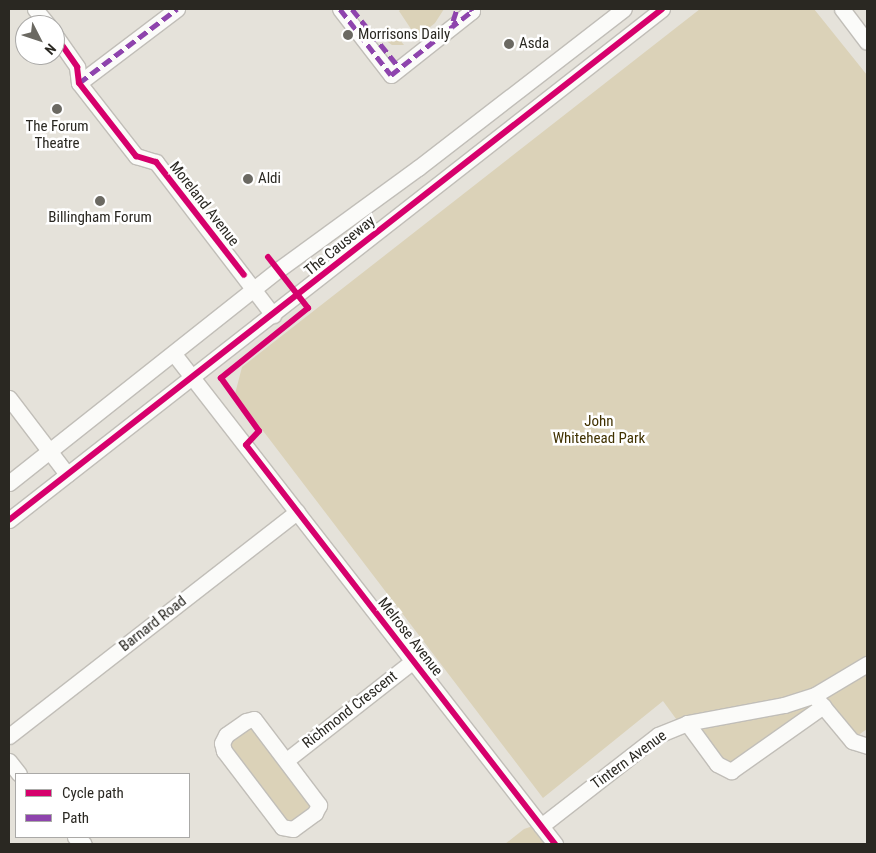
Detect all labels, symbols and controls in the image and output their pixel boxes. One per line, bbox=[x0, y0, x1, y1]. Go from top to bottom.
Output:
north arrow bbox=[15, 15, 65, 65]
place label: Morrisons Daily bbox=[358, 26, 450, 44]
marker: Morrisons Daily bbox=[342, 29, 354, 41]
place label: Asda bbox=[519, 35, 549, 53]
marker: Asda bbox=[503, 38, 515, 50]
text: N bbox=[42, 41, 59, 58]
marker: The Forum Theatre bbox=[51, 103, 63, 115]
place label: The Forum Theatre bbox=[25, 117, 89, 152]
street label: Moreland Avenue bbox=[165, 158, 243, 250]
place label: Aldi bbox=[258, 170, 281, 188]
marker: Aldi bbox=[242, 173, 254, 185]
marker: Billingham Forum bbox=[94, 195, 106, 207]
place label: Billingham Forum bbox=[48, 209, 152, 227]
street label: The Causeway bbox=[301, 212, 379, 280]
park label: John Whitehead Park bbox=[553, 412, 645, 447]
street label: Barnard Road bbox=[116, 592, 190, 656]
street label: Melrose Avenue bbox=[374, 594, 446, 680]
street label: Richmond Crescent bbox=[299, 668, 401, 752]
street label: Tintern Avenue bbox=[588, 727, 670, 793]
legend bbox=[15, 773, 190, 838]
text: Cycle path bbox=[62, 784, 124, 802]
text: Path bbox=[62, 809, 89, 827]

